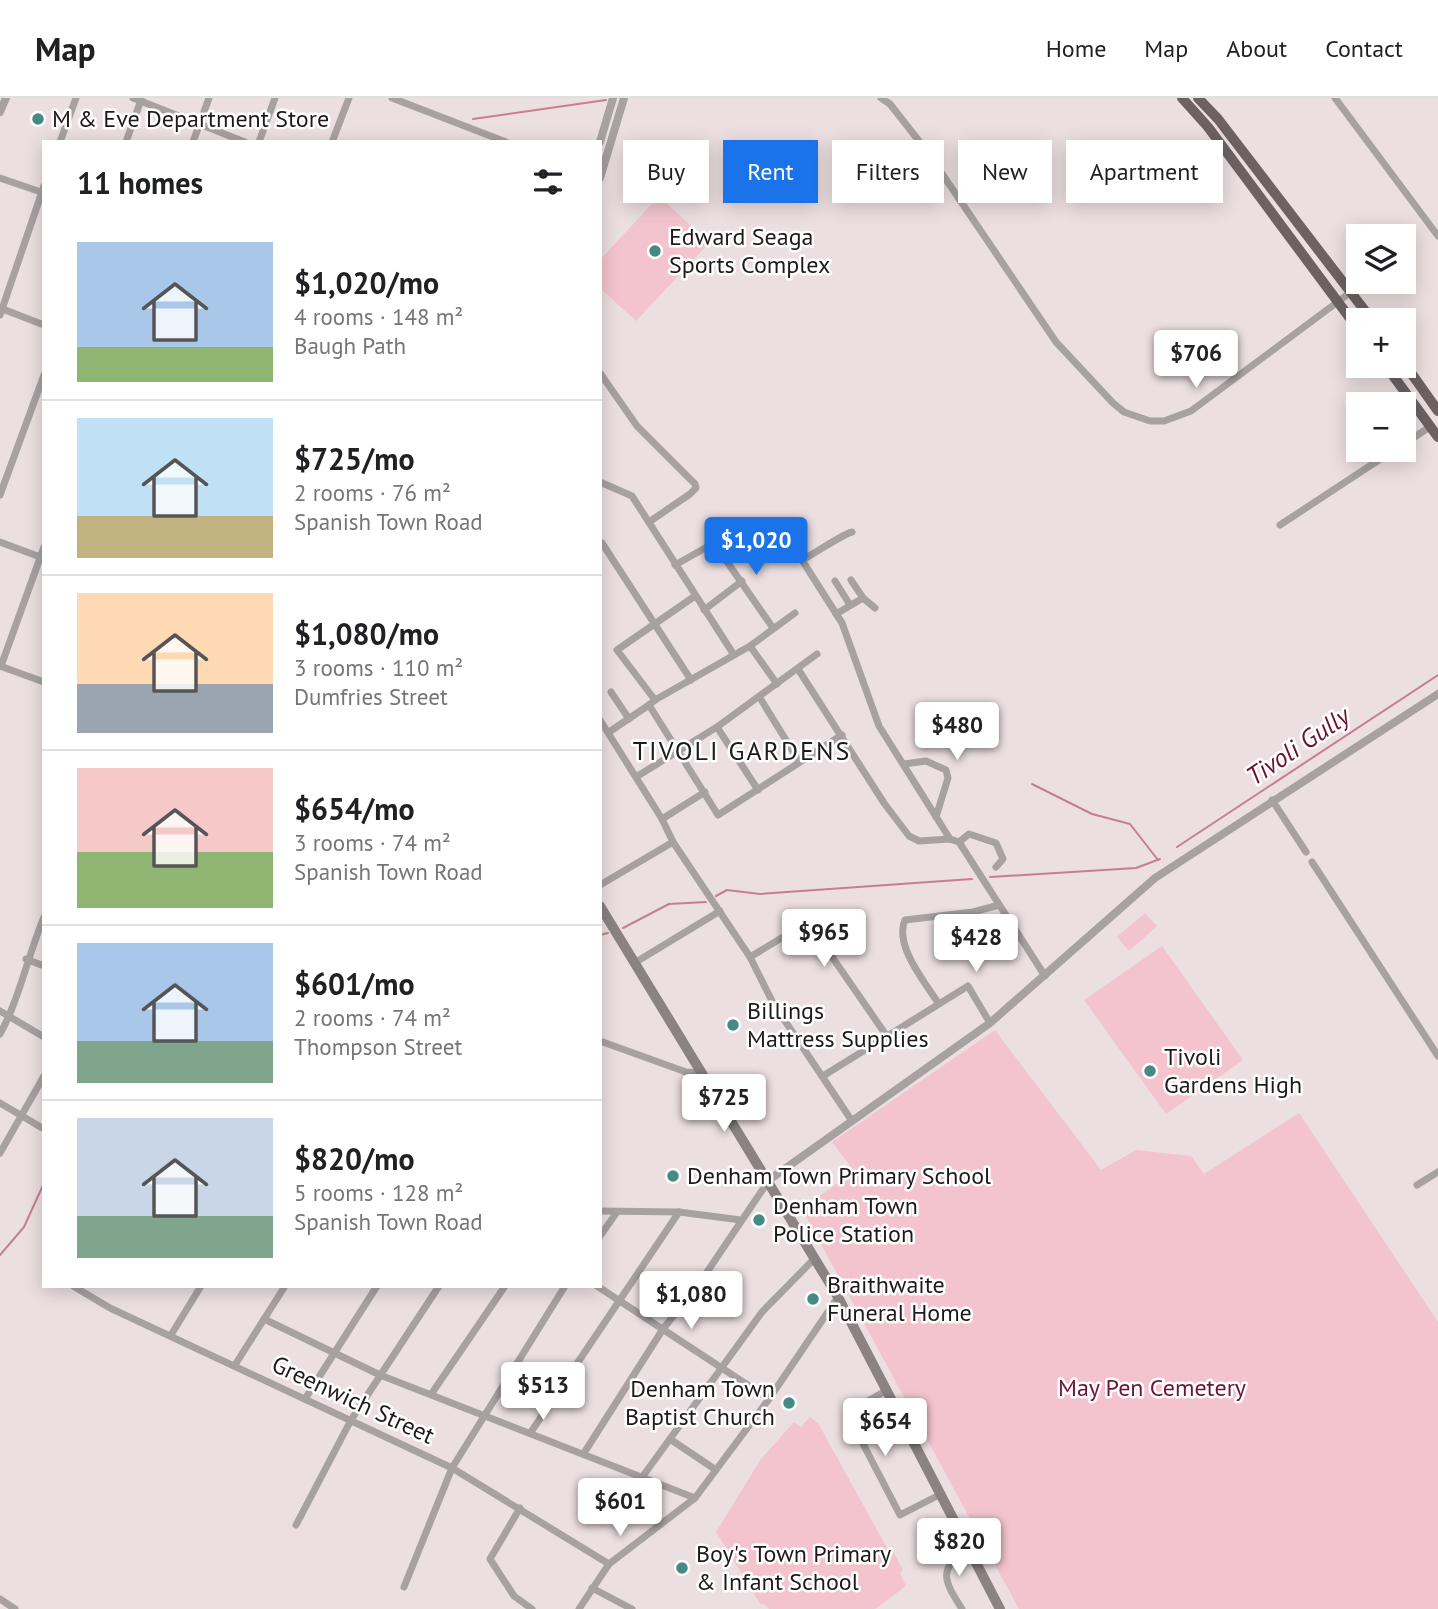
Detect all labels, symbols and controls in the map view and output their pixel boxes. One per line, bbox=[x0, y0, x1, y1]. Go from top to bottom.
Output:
text: Map bbox=[35, 27, 96, 70]
text: Home bbox=[1046, 33, 1106, 64]
text: Map bbox=[1144, 33, 1188, 64]
text: About bbox=[1226, 33, 1287, 64]
text: Contact bbox=[1325, 33, 1403, 64]
place label: M & Eve Department Store bbox=[52, 103, 329, 134]
marker: M & Eve Department Store bbox=[30, 111, 46, 127]
chip: Buy bbox=[623, 140, 709, 203]
chip: Rent bbox=[723, 140, 818, 203]
chip: Filters bbox=[832, 140, 944, 203]
chip: New bbox=[958, 140, 1052, 203]
chip: Apartment bbox=[1066, 140, 1223, 203]
text: 11 homes bbox=[77, 163, 203, 202]
icon: filters bbox=[529, 163, 567, 201]
place label: Edward Seaga Sports Complex bbox=[669, 221, 830, 280]
map controls bbox=[1346, 224, 1416, 462]
button: layers bbox=[1346, 224, 1416, 294]
marker: Edward Seaga Sports Complex bbox=[647, 243, 663, 259]
text: $1,020/mo bbox=[294, 263, 439, 302]
icon: home bbox=[133, 270, 217, 354]
text: 4 rooms · 148 m² bbox=[294, 302, 463, 331]
button: + bbox=[1346, 308, 1416, 378]
pin: $706 bbox=[1155, 330, 1237, 390]
text: Baugh Path bbox=[294, 331, 406, 360]
text: $706 bbox=[1170, 338, 1222, 367]
button: − bbox=[1346, 392, 1416, 462]
text: $725/mo bbox=[294, 439, 415, 478]
icon: home bbox=[133, 446, 217, 530]
text: 2 rooms · 76 m² bbox=[294, 478, 451, 507]
text: Spanish Town Road bbox=[294, 507, 483, 536]
pin: $1,020 bbox=[699, 518, 813, 577]
text: $1,020 bbox=[720, 525, 792, 554]
text: $1,080/mo bbox=[294, 614, 439, 653]
icon: home bbox=[133, 621, 217, 705]
text: 3 rooms · 110 m² bbox=[294, 653, 463, 682]
text: Dumfries Street bbox=[294, 682, 448, 711]
water label: Tivoli Gully bbox=[1239, 698, 1357, 792]
pin: $480 bbox=[916, 702, 998, 762]
text: $480 bbox=[931, 710, 983, 739]
district label: TIVOLI GARDENS bbox=[633, 734, 851, 767]
text: $654/mo bbox=[294, 789, 415, 828]
icon: home bbox=[133, 796, 217, 880]
text: 3 rooms · 74 m² bbox=[294, 828, 451, 857]
text: Spanish Town Road bbox=[294, 857, 483, 886]
pin: $965 bbox=[783, 910, 865, 969]
pin: $428 bbox=[935, 914, 1017, 974]
text: $965 bbox=[798, 917, 850, 946]
text: $428 bbox=[950, 922, 1002, 951]
text: $601/mo bbox=[294, 964, 415, 1003]
icon: home bbox=[133, 971, 217, 1055]
place label: Billings Mattress Supplies bbox=[747, 995, 929, 1054]
text: 2 rooms · 74 m² bbox=[294, 1003, 451, 1032]
marker: Billings Mattress Supplies bbox=[725, 1017, 741, 1033]
text: Thompson Street bbox=[294, 1032, 462, 1061]
place label: Tivoli Gardens High bbox=[1164, 1041, 1302, 1100]
marker: Tivoli Gardens High bbox=[1142, 1063, 1158, 1079]
pin: $725 bbox=[683, 1074, 765, 1134]
text: $725 bbox=[698, 1082, 750, 1111]
text: $820/mo bbox=[294, 1139, 415, 1178]
icon: home bbox=[133, 1146, 217, 1230]
place label: Denham Town Primary School bbox=[687, 1160, 991, 1191]
marker: Denham Town Primary School bbox=[665, 1168, 681, 1184]
text: 5 rooms · 128 m² bbox=[294, 1178, 463, 1207]
place label: Denham Town Police Station bbox=[773, 1190, 918, 1249]
text: Spanish Town Road bbox=[294, 1207, 483, 1236]
marker: Denham Town Police Station bbox=[751, 1212, 767, 1228]
place label: Braithwaite Funeral Home bbox=[827, 1269, 972, 1328]
pin: $1,080 bbox=[634, 1272, 748, 1331]
text: $1,080 bbox=[655, 1279, 727, 1308]
marker: Braithwaite Funeral Home bbox=[805, 1291, 821, 1307]
street label: Greenwich Street bbox=[267, 1348, 439, 1451]
pin: $513 bbox=[502, 1362, 584, 1422]
text: $513 bbox=[517, 1370, 569, 1399]
park label: May Pen Cemetery bbox=[1058, 1372, 1246, 1403]
place label: Denham Town Baptist Church bbox=[625, 1373, 775, 1432]
marker: Denham Town Baptist Church bbox=[781, 1395, 797, 1411]
pin: $654 bbox=[844, 1398, 926, 1458]
text: $654 bbox=[859, 1406, 911, 1435]
pin: $601 bbox=[579, 1478, 661, 1538]
text: $601 bbox=[594, 1486, 646, 1515]
pin: $820 bbox=[918, 1518, 1000, 1578]
text: $820 bbox=[933, 1526, 985, 1555]
place label: Boy's Town Primary & Infant School bbox=[696, 1538, 891, 1597]
marker: Boy's Town Primary & Infant School bbox=[674, 1560, 690, 1576]

